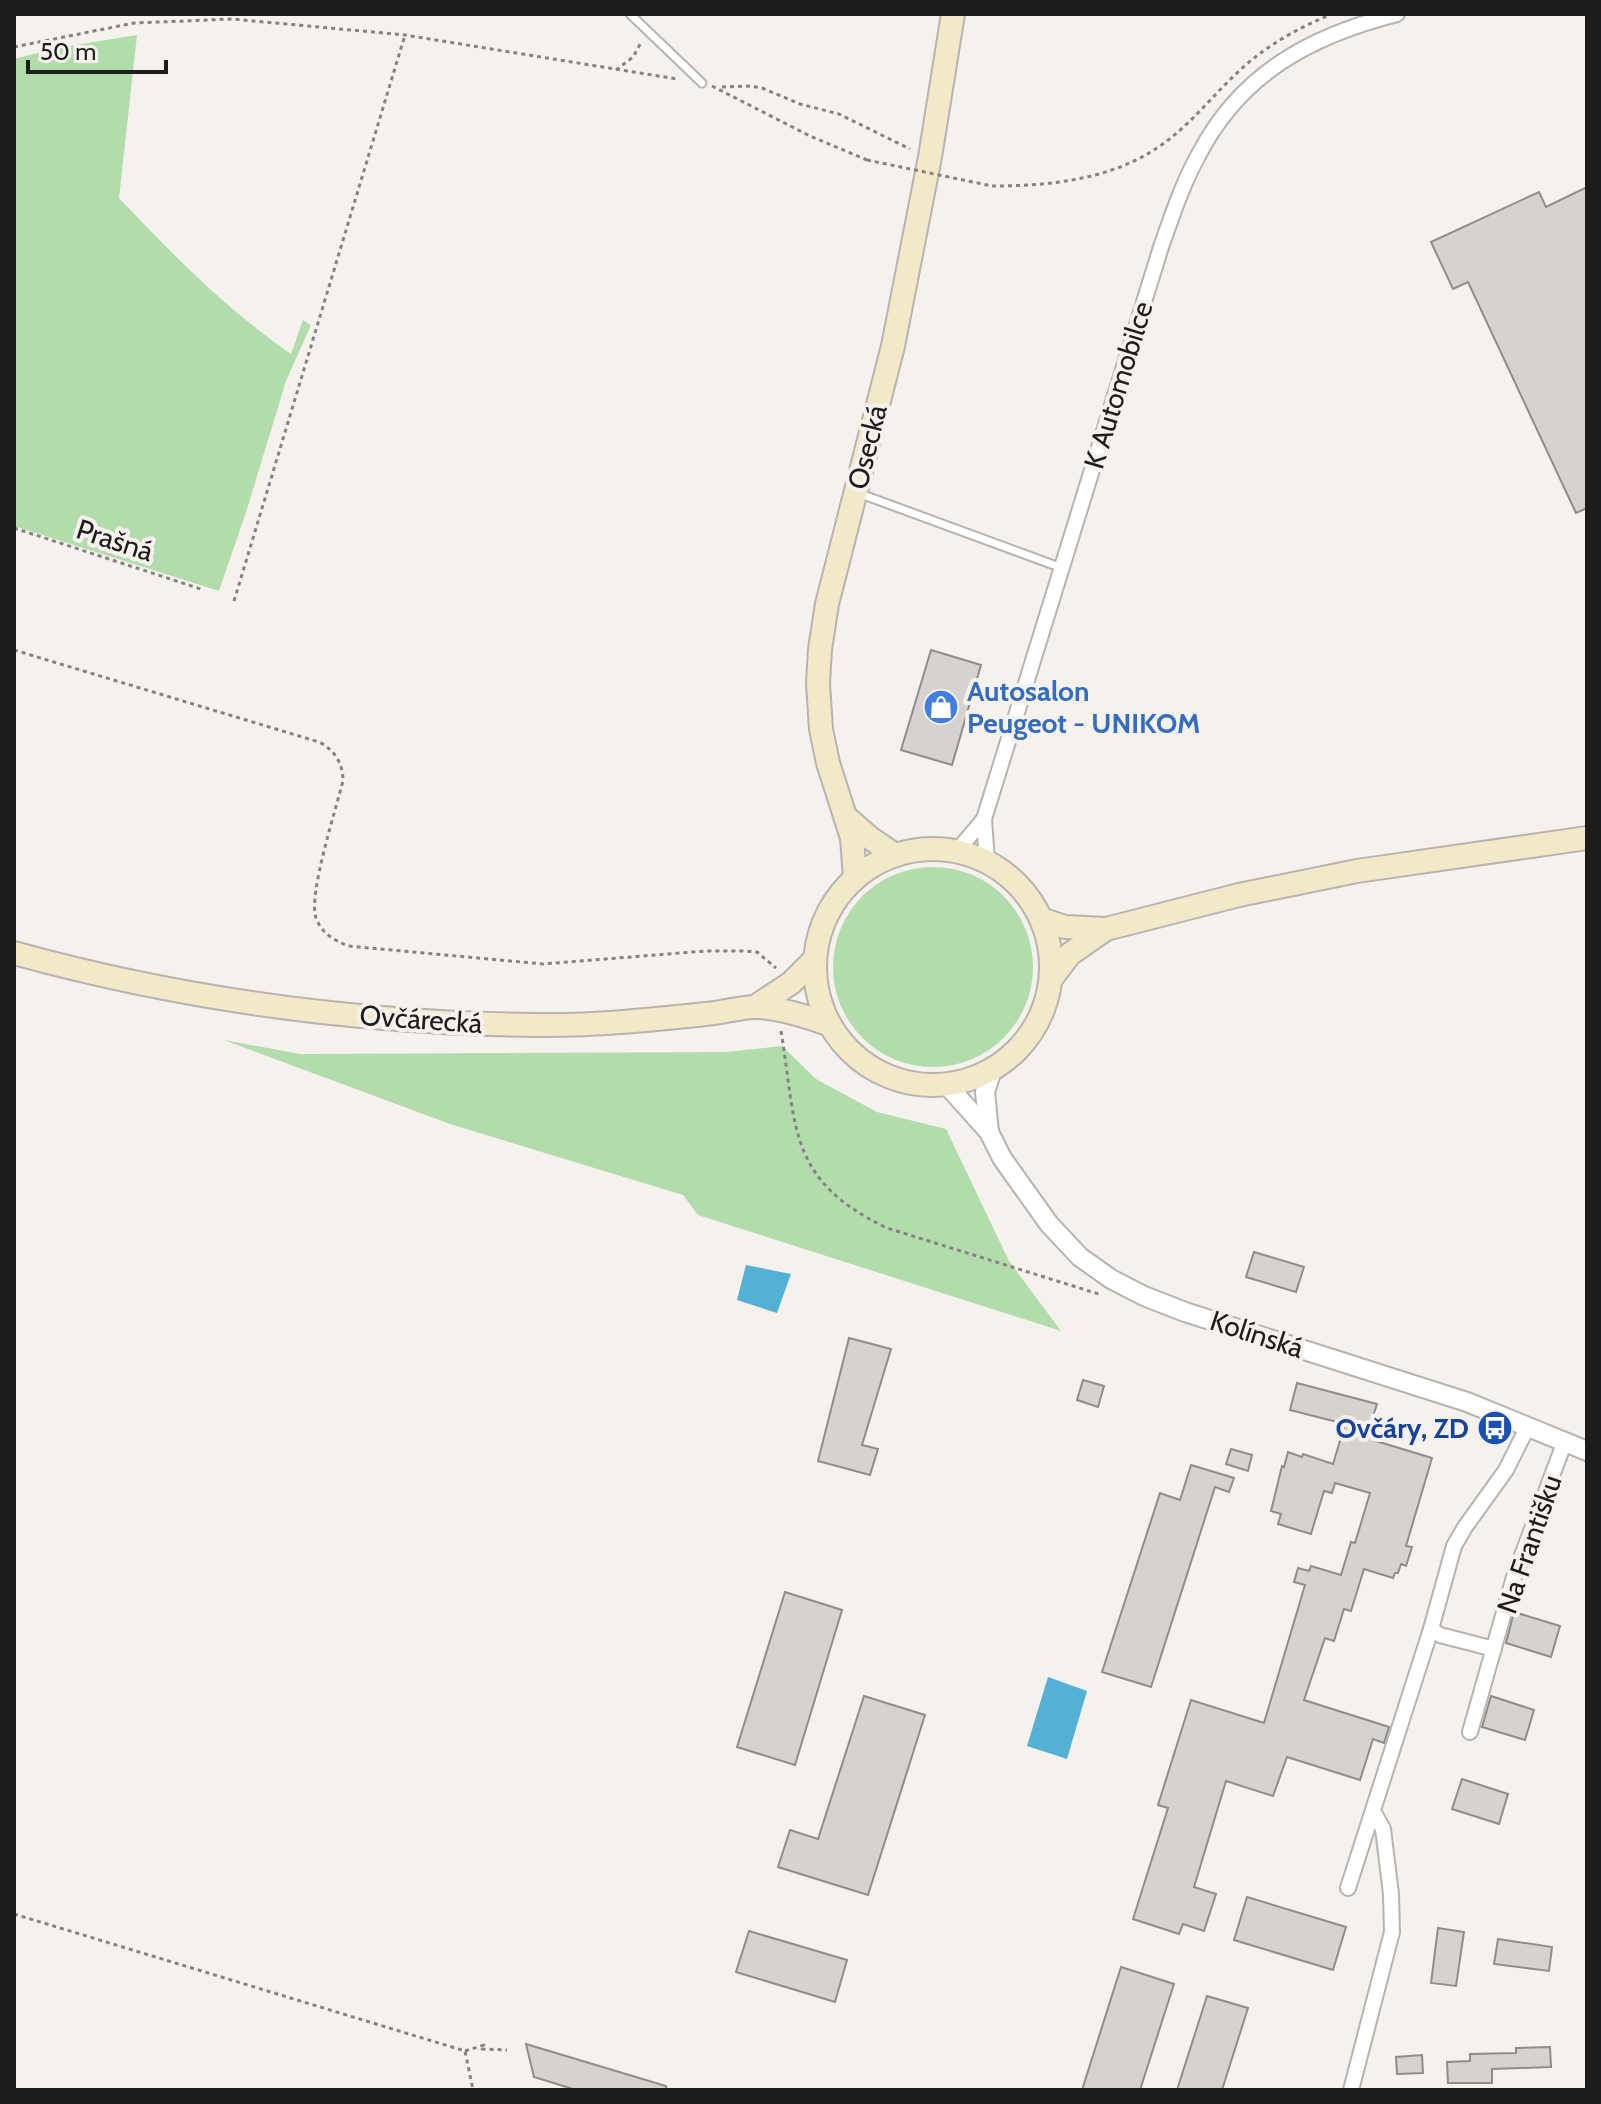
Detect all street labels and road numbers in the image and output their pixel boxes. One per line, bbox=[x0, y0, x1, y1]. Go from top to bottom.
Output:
street label: K Automobilce bbox=[1076, 297, 1160, 473]
street label: Osecká bbox=[840, 401, 894, 493]
street label: Prašná bbox=[72, 512, 158, 568]
street label: Ovčárecká bbox=[359, 998, 484, 1040]
street label: Kolínská bbox=[1206, 1303, 1308, 1365]
street label: Na Františku bbox=[1489, 1470, 1569, 1618]

